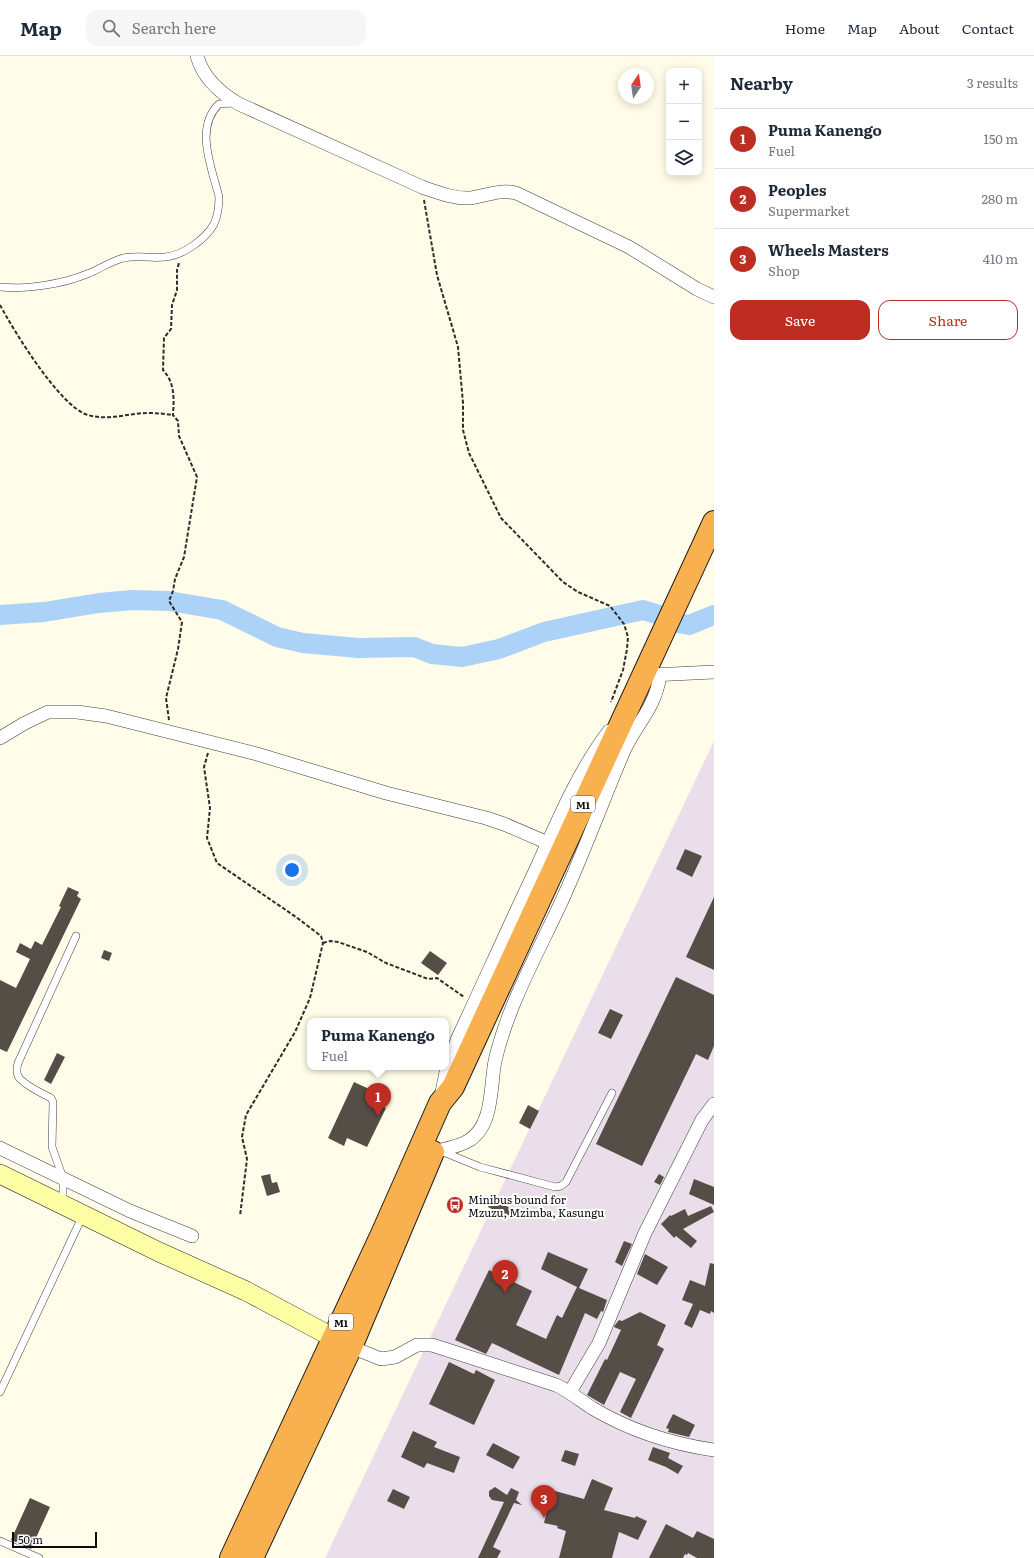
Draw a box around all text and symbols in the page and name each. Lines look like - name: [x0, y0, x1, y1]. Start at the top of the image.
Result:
- search box: [86, 10, 366, 46]
- text: Map: [20, 14, 62, 42]
- text: Search here: [132, 16, 216, 39]
- icon: search: [100, 17, 122, 39]
- text: Home: [785, 18, 825, 38]
- text: Map: [847, 18, 877, 38]
- text: About: [899, 18, 940, 38]
- text: Contact: [962, 18, 1014, 38]
- north arrow: [618, 68, 654, 104]
- map controls: [666, 68, 702, 176]
- button: +: [666, 68, 702, 104]
- text: Nearby: [730, 70, 793, 95]
- text: 3 results: [967, 73, 1018, 92]
- button: −: [666, 104, 702, 140]
- text: Puma Kanengo: [768, 118, 882, 141]
- text: 1: [740, 129, 746, 148]
- text: 150 m: [983, 129, 1018, 148]
- button: layers: [666, 140, 702, 176]
- text: Fuel: [768, 141, 795, 160]
- text: Peoples: [768, 178, 826, 201]
- text: 2: [740, 189, 746, 208]
- text: 280 m: [982, 189, 1018, 208]
- text: Supermarket: [768, 201, 850, 220]
- text: Wheels Masters: [768, 238, 889, 261]
- text: 3: [739, 249, 747, 268]
- text: 410 m: [983, 249, 1018, 268]
- text: Shop: [768, 261, 800, 280]
- button: Save: [730, 300, 870, 340]
- button: Share: [878, 300, 1018, 340]
- road number: M1: [571, 796, 595, 812]
- your location: [282, 860, 302, 880]
- popup: [307, 1018, 449, 1070]
- text: Puma Kanengo: [321, 1023, 435, 1046]
- text: Fuel: [321, 1046, 348, 1065]
- pin: 1: [365, 1083, 391, 1116]
- place label: Minibus bound for Mzuzu, Mzimba, Kasungu: [468, 1191, 604, 1220]
- bus stop icon: Minibus bound for Mzuzu, Mzimba, Kasungu: [445, 1195, 465, 1215]
- pin: 2: [492, 1260, 518, 1293]
- road number: M1: [329, 1314, 353, 1330]
- pin: 3: [531, 1485, 557, 1518]
- scale bar: [12, 1530, 97, 1549]
- text: 50 m: [18, 1531, 43, 1547]

